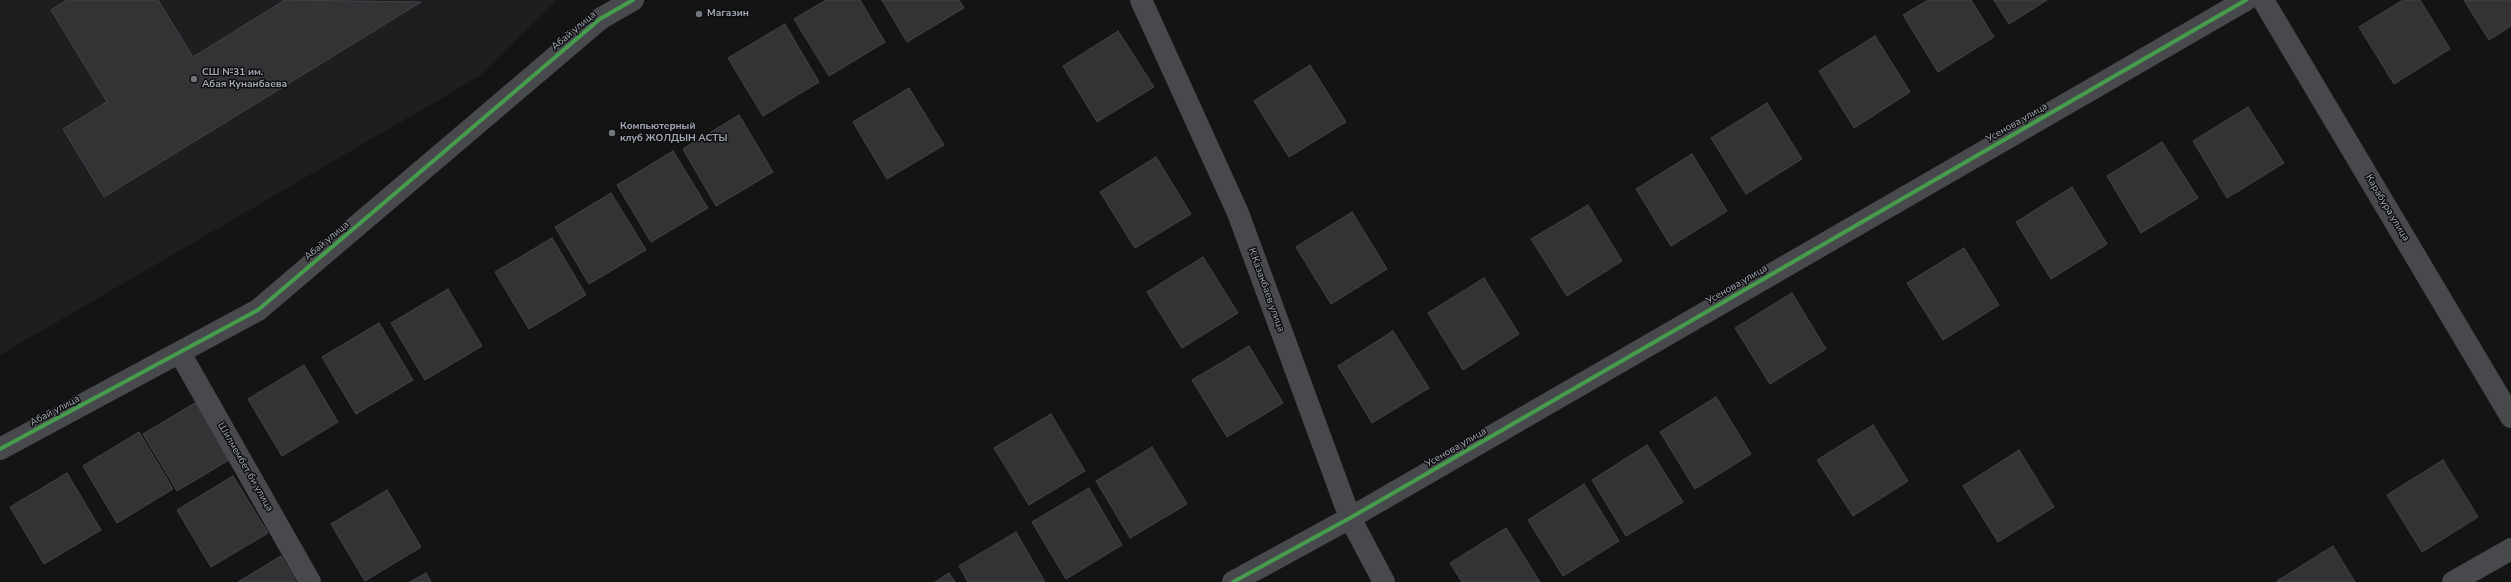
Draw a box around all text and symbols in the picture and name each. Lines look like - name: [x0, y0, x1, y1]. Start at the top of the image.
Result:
- place label: Магазин: [707, 8, 749, 20]
- street label: Абай улица: [549, 9, 599, 53]
- marker: Магазин: [694, 9, 704, 19]
- place label: СШ №31 им. Абая Кунанбаева: [202, 67, 287, 90]
- marker: СШ №31 им. Абая Кунанбаева: [189, 74, 199, 84]
- street label: Усенова улица: [1984, 101, 2050, 145]
- place label: Компьютерный клуб ЖОЛДЫН АСТЫ: [620, 121, 727, 144]
- marker: Компьютерный клуб ЖОЛДЫН АСТЫ: [607, 128, 617, 138]
- street label: Карабура улица: [2362, 172, 2412, 244]
- street label: Абай улица: [302, 219, 352, 263]
- street label: К.Казакбаев улица: [1245, 246, 1287, 334]
- street label: Усенова улица: [1704, 263, 1770, 307]
- street label: Абай улица: [28, 393, 82, 429]
- street label: Шилмембет би улица: [215, 420, 275, 514]
- street label: Усенова улица: [1423, 426, 1489, 470]

